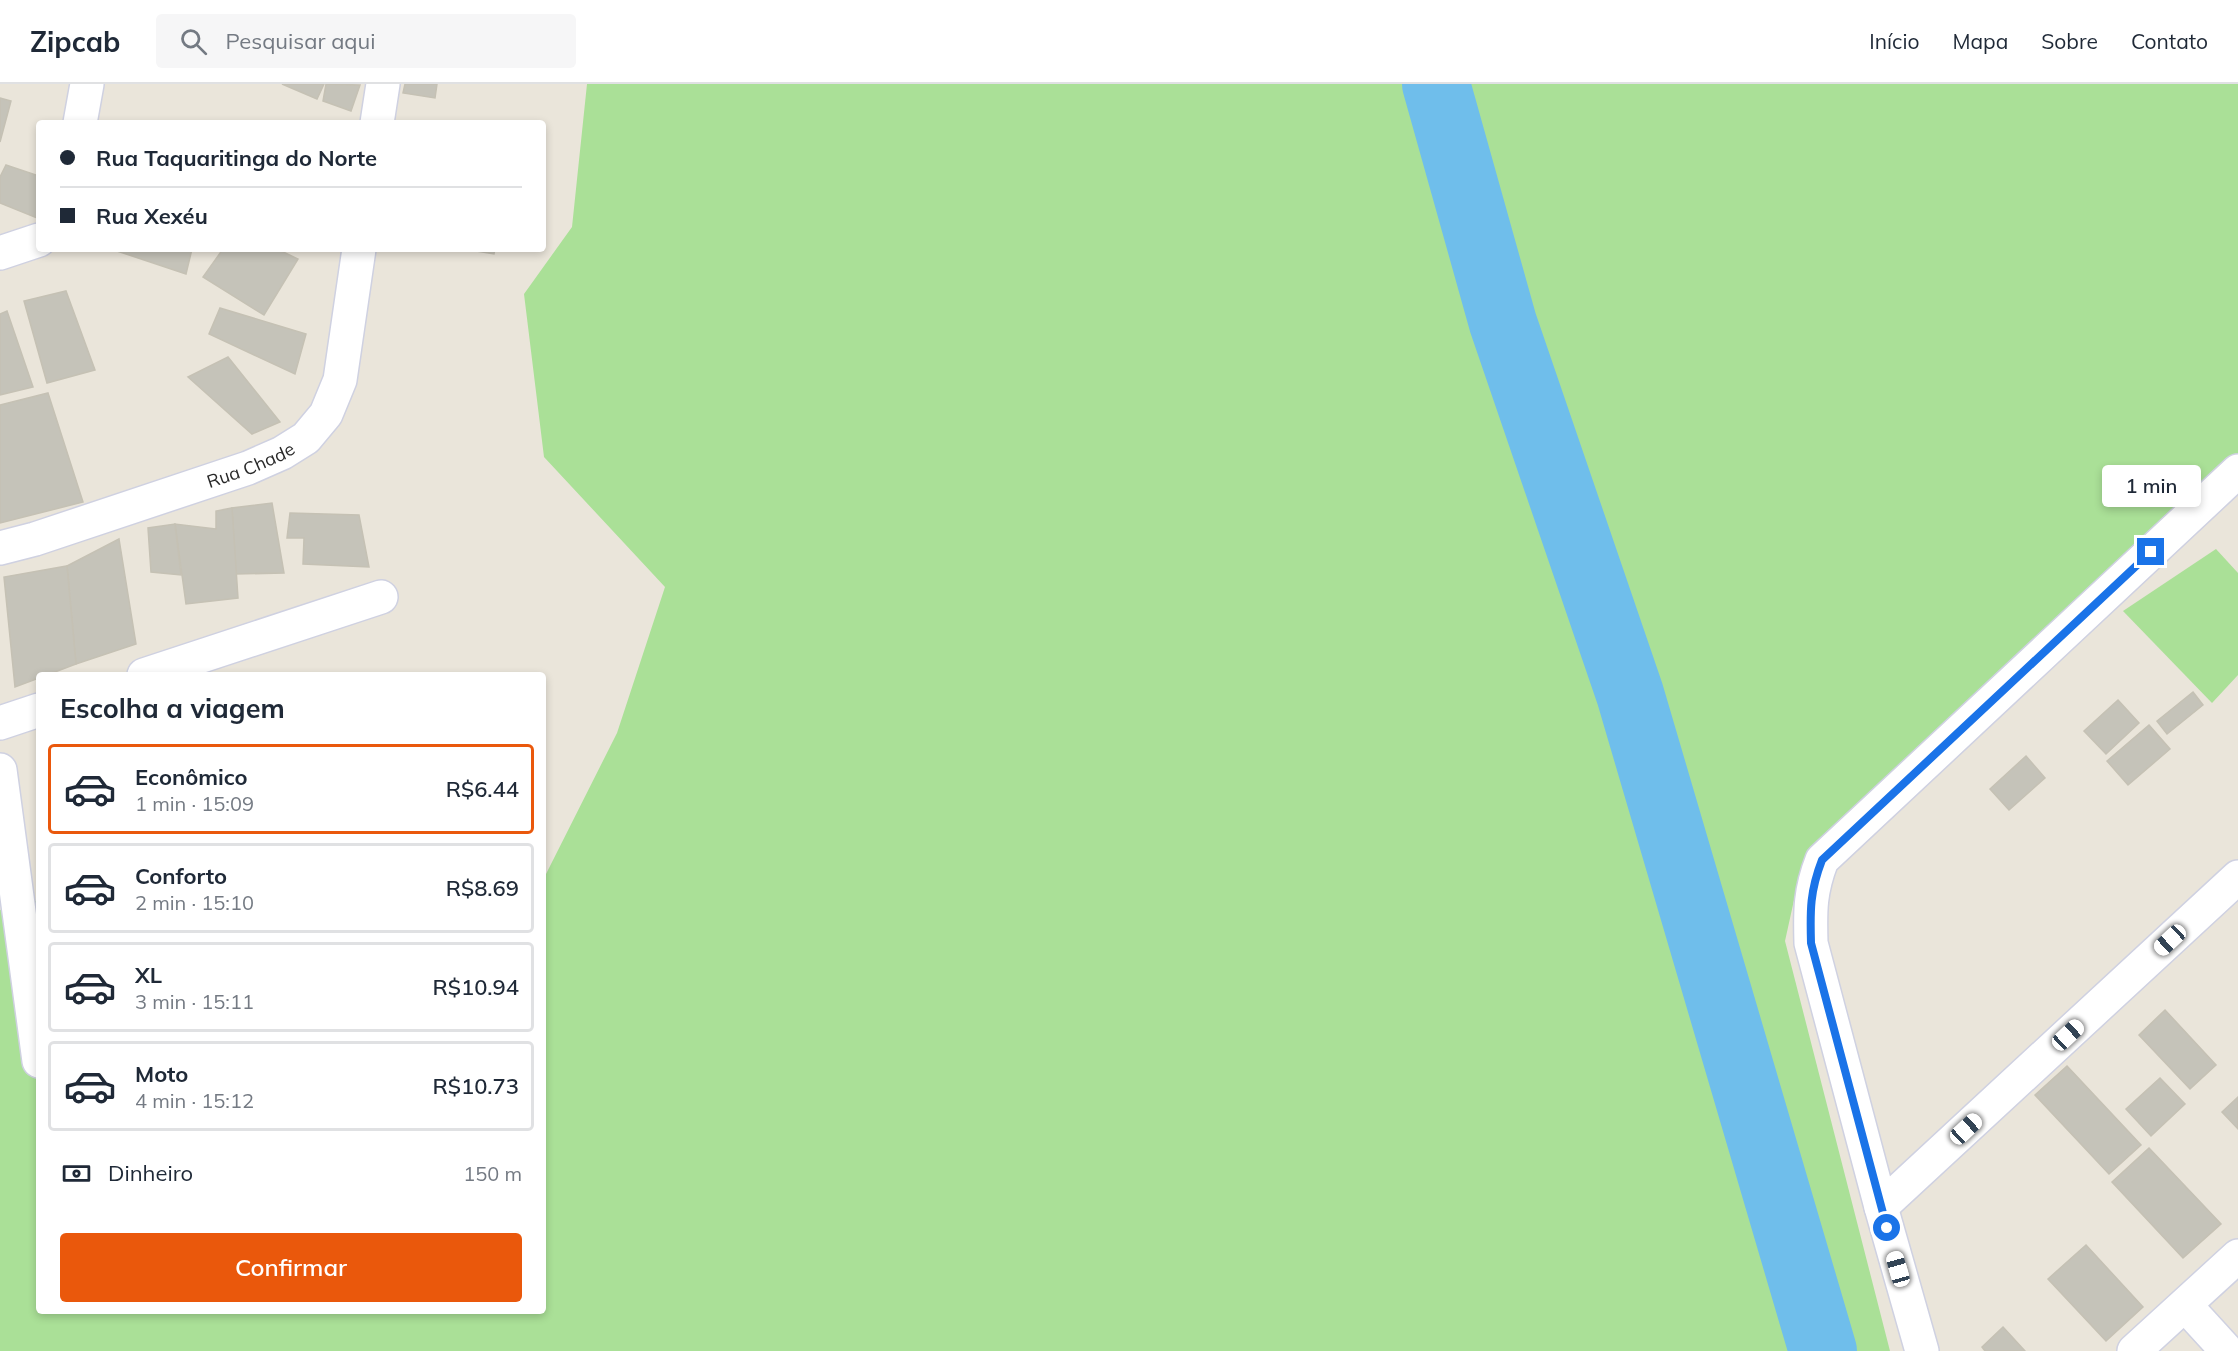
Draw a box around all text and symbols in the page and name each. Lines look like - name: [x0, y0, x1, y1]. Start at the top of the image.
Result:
- search box: [156, 14, 576, 68]
- text: Zipcab: [30, 24, 120, 59]
- icon: search: [177, 25, 210, 58]
- text: Pesquisar aqui: [225, 27, 375, 55]
- text: Início: [1869, 28, 1919, 54]
- text: Mapa: [1952, 28, 2008, 54]
- text: Sobre: [2041, 28, 2098, 54]
- text: Contato: [2131, 28, 2208, 54]
- text: Rua Taquaritinga do Norte: [96, 144, 377, 172]
- text: Rua Xexéu: [96, 202, 208, 230]
- street label: Rua Chade: [204, 437, 299, 493]
- callout: 1 min: [2102, 465, 2200, 507]
- text: 1 min: [2126, 473, 2177, 498]
- route end: [2137, 538, 2164, 565]
- text: Escolha a viagem: [60, 691, 285, 725]
- icon: car: [63, 762, 117, 816]
- text: Econômico: [135, 763, 248, 791]
- text: R$6.44: [446, 775, 519, 803]
- text: 1 min · 15:09: [135, 791, 254, 816]
- icon: car: [63, 861, 117, 915]
- text: Conforto: [135, 862, 227, 890]
- text: R$8.69: [446, 874, 519, 902]
- text: 2 min · 15:10: [135, 890, 254, 915]
- car: [2151, 921, 2189, 959]
- icon: car: [63, 960, 117, 1014]
- text: XL: [135, 961, 162, 989]
- text: R$10.94: [432, 973, 519, 1001]
- text: 3 min · 15:11: [135, 989, 254, 1014]
- car: [2049, 1016, 2087, 1054]
- icon: car: [63, 1059, 117, 1113]
- text: Moto: [135, 1060, 188, 1088]
- text: R$10.73: [432, 1072, 519, 1100]
- text: 4 min · 15:12: [135, 1088, 254, 1113]
- car: [1947, 1110, 1985, 1148]
- icon: cash: [60, 1157, 93, 1190]
- text: Dinheiro: [108, 1159, 193, 1187]
- text: 150 m: [463, 1161, 522, 1186]
- route start: [1873, 1214, 1900, 1241]
- button: Confirmar: [60, 1233, 522, 1302]
- car: [1884, 1249, 1912, 1289]

